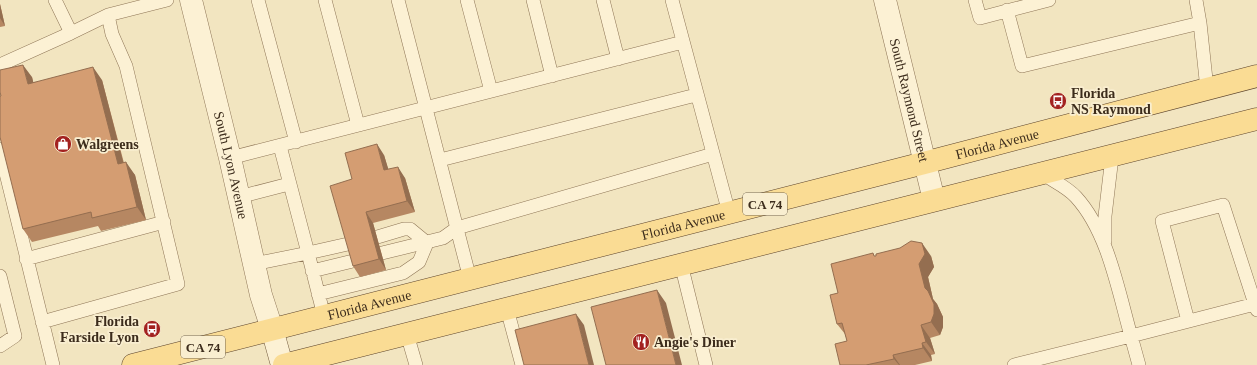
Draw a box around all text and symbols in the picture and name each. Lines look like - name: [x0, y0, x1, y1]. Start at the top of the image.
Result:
- street label: South Raymond Street: [887, 37, 931, 164]
- place label: Florida NS Raymond: [1071, 86, 1151, 117]
- bus stop icon: Florida NS Raymond: [1048, 91, 1068, 111]
- street label: South Lyon Avenue: [211, 110, 251, 221]
- street label: Florida Avenue: [954, 126, 1041, 162]
- shop icon: Walgreens: [53, 134, 73, 154]
- place label: Walgreens: [76, 137, 139, 152]
- road number: CA 74: [743, 193, 787, 215]
- street label: Florida Avenue: [640, 207, 727, 243]
- street label: Florida Avenue: [326, 287, 413, 323]
- place label: Florida Farside Lyon: [60, 314, 139, 345]
- bus stop icon: Florida Farside Lyon: [142, 319, 162, 339]
- restaurant icon: Angie's Diner: [631, 332, 651, 352]
- place label: Angie's Diner: [654, 335, 736, 350]
- road number: CA 74: [181, 336, 225, 358]

